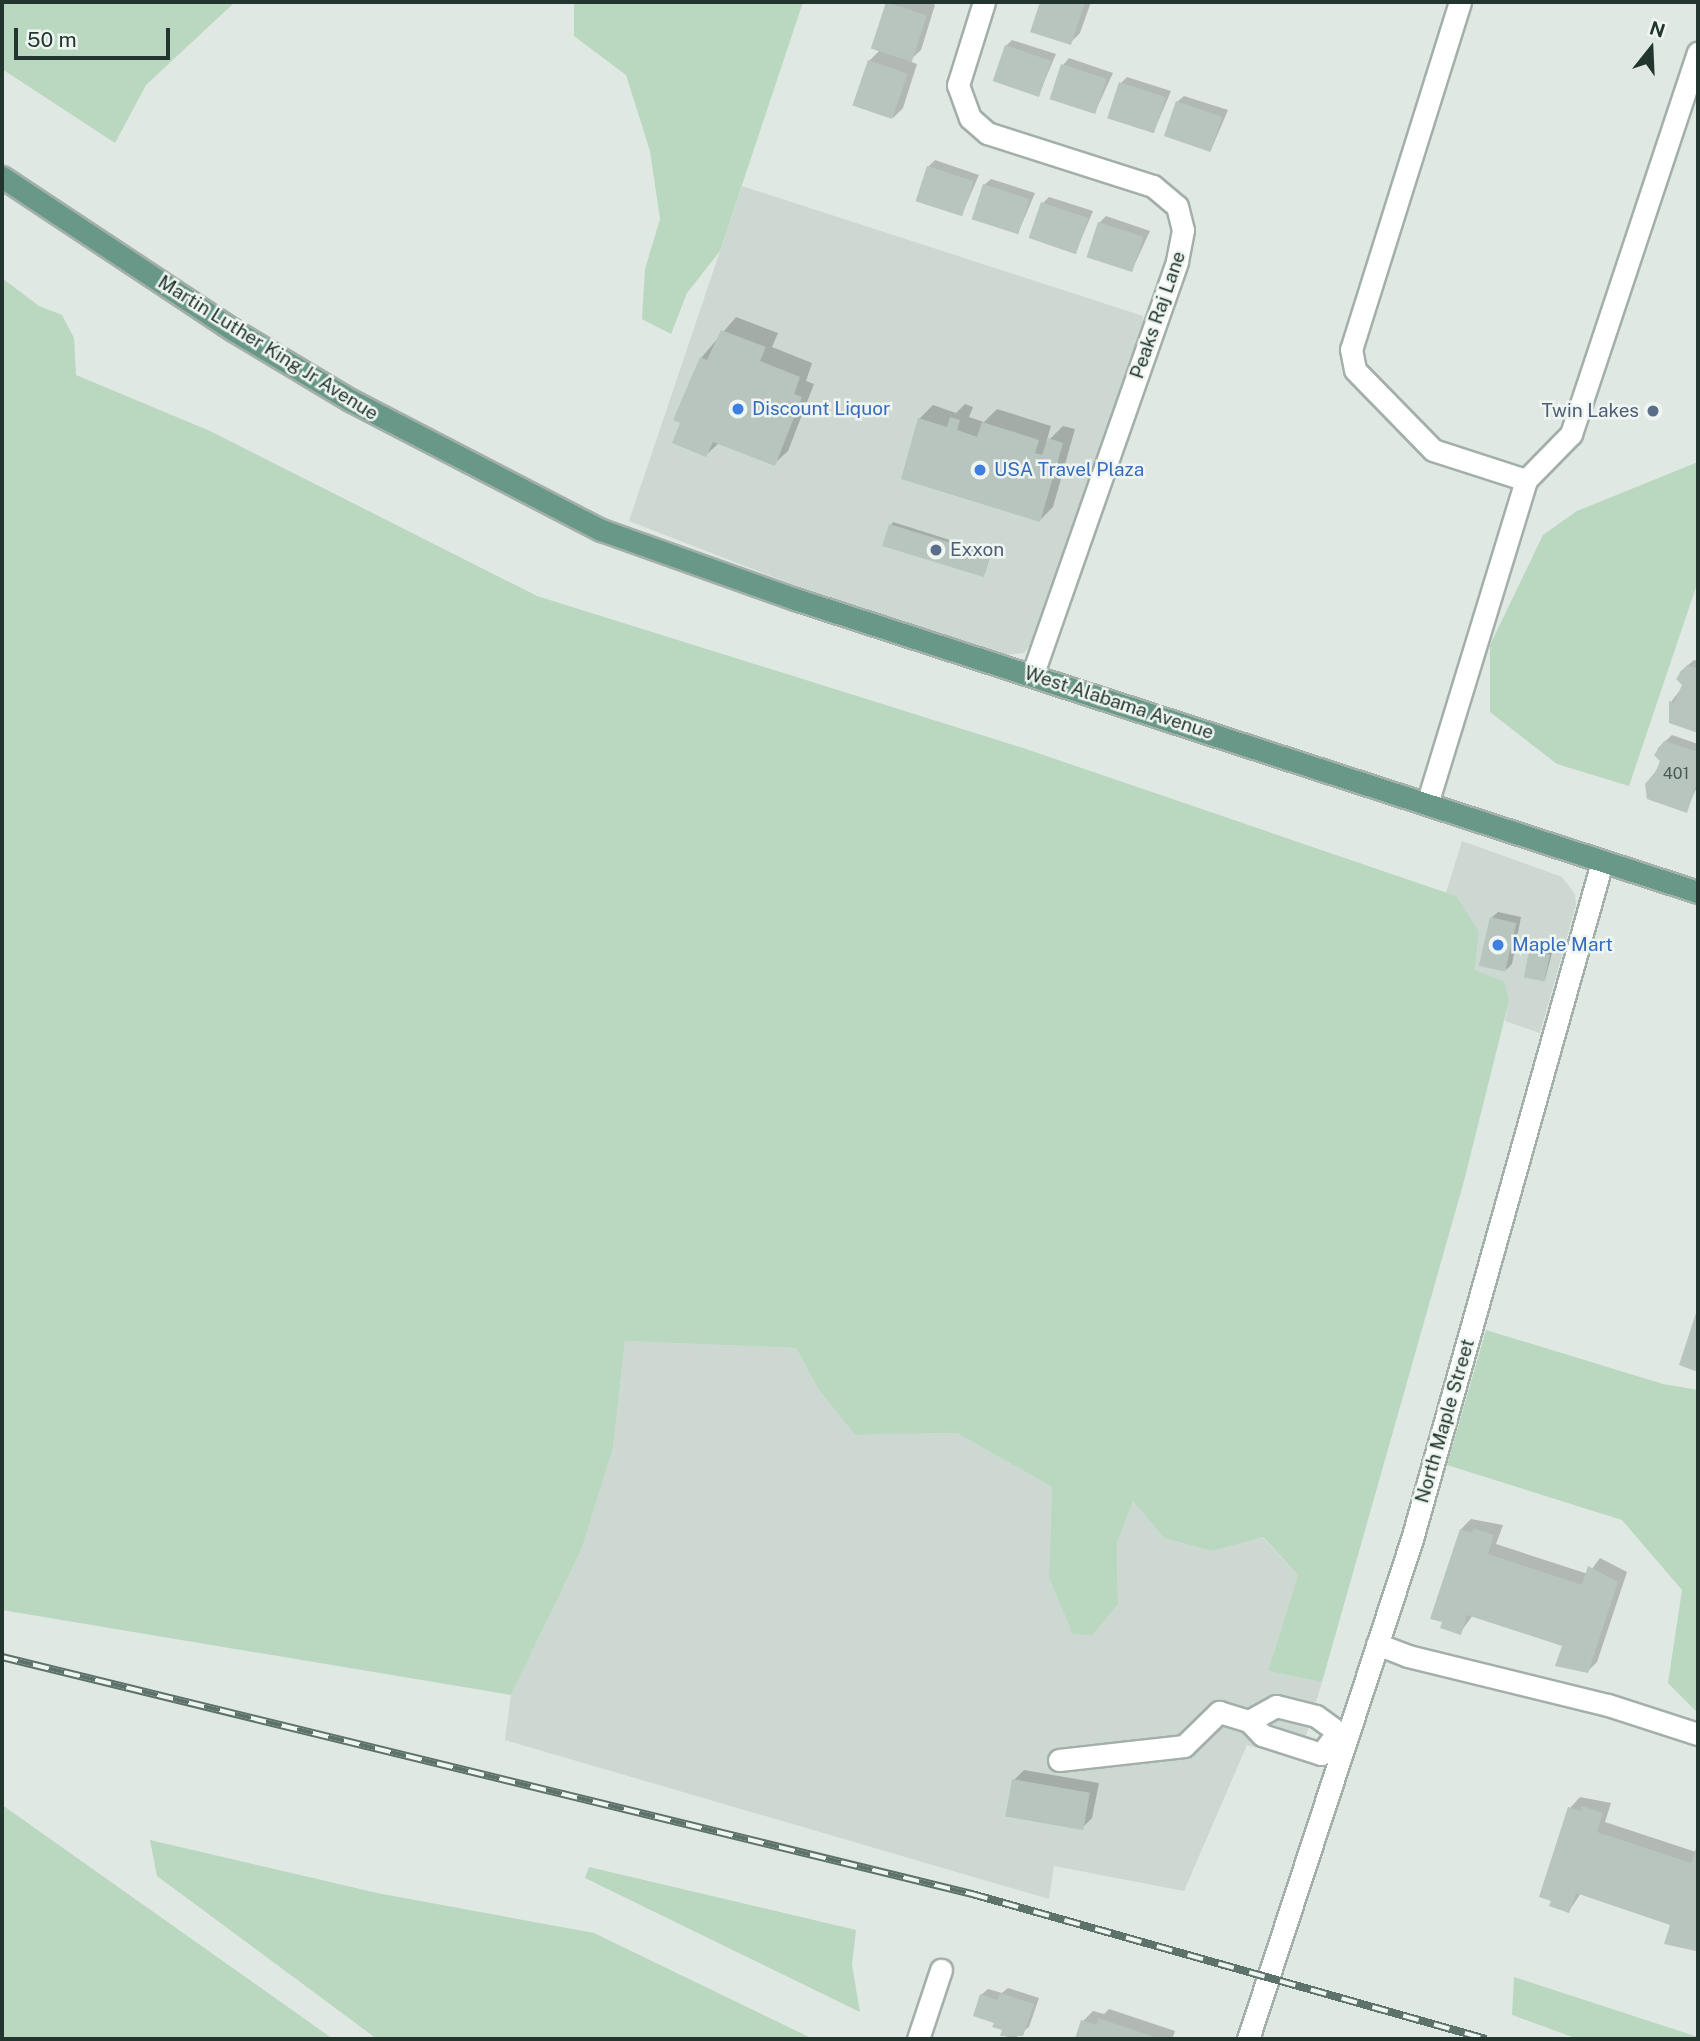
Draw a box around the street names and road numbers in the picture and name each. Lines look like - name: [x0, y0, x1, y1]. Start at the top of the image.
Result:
- street label: Peaks Raj Lane: [1126, 248, 1190, 382]
- street label: Martin Luther King Jr Avenue: [154, 271, 382, 425]
- street label: West Alabama Avenue: [1022, 662, 1216, 744]
- street label: North Maple Street: [1411, 1336, 1479, 1506]

